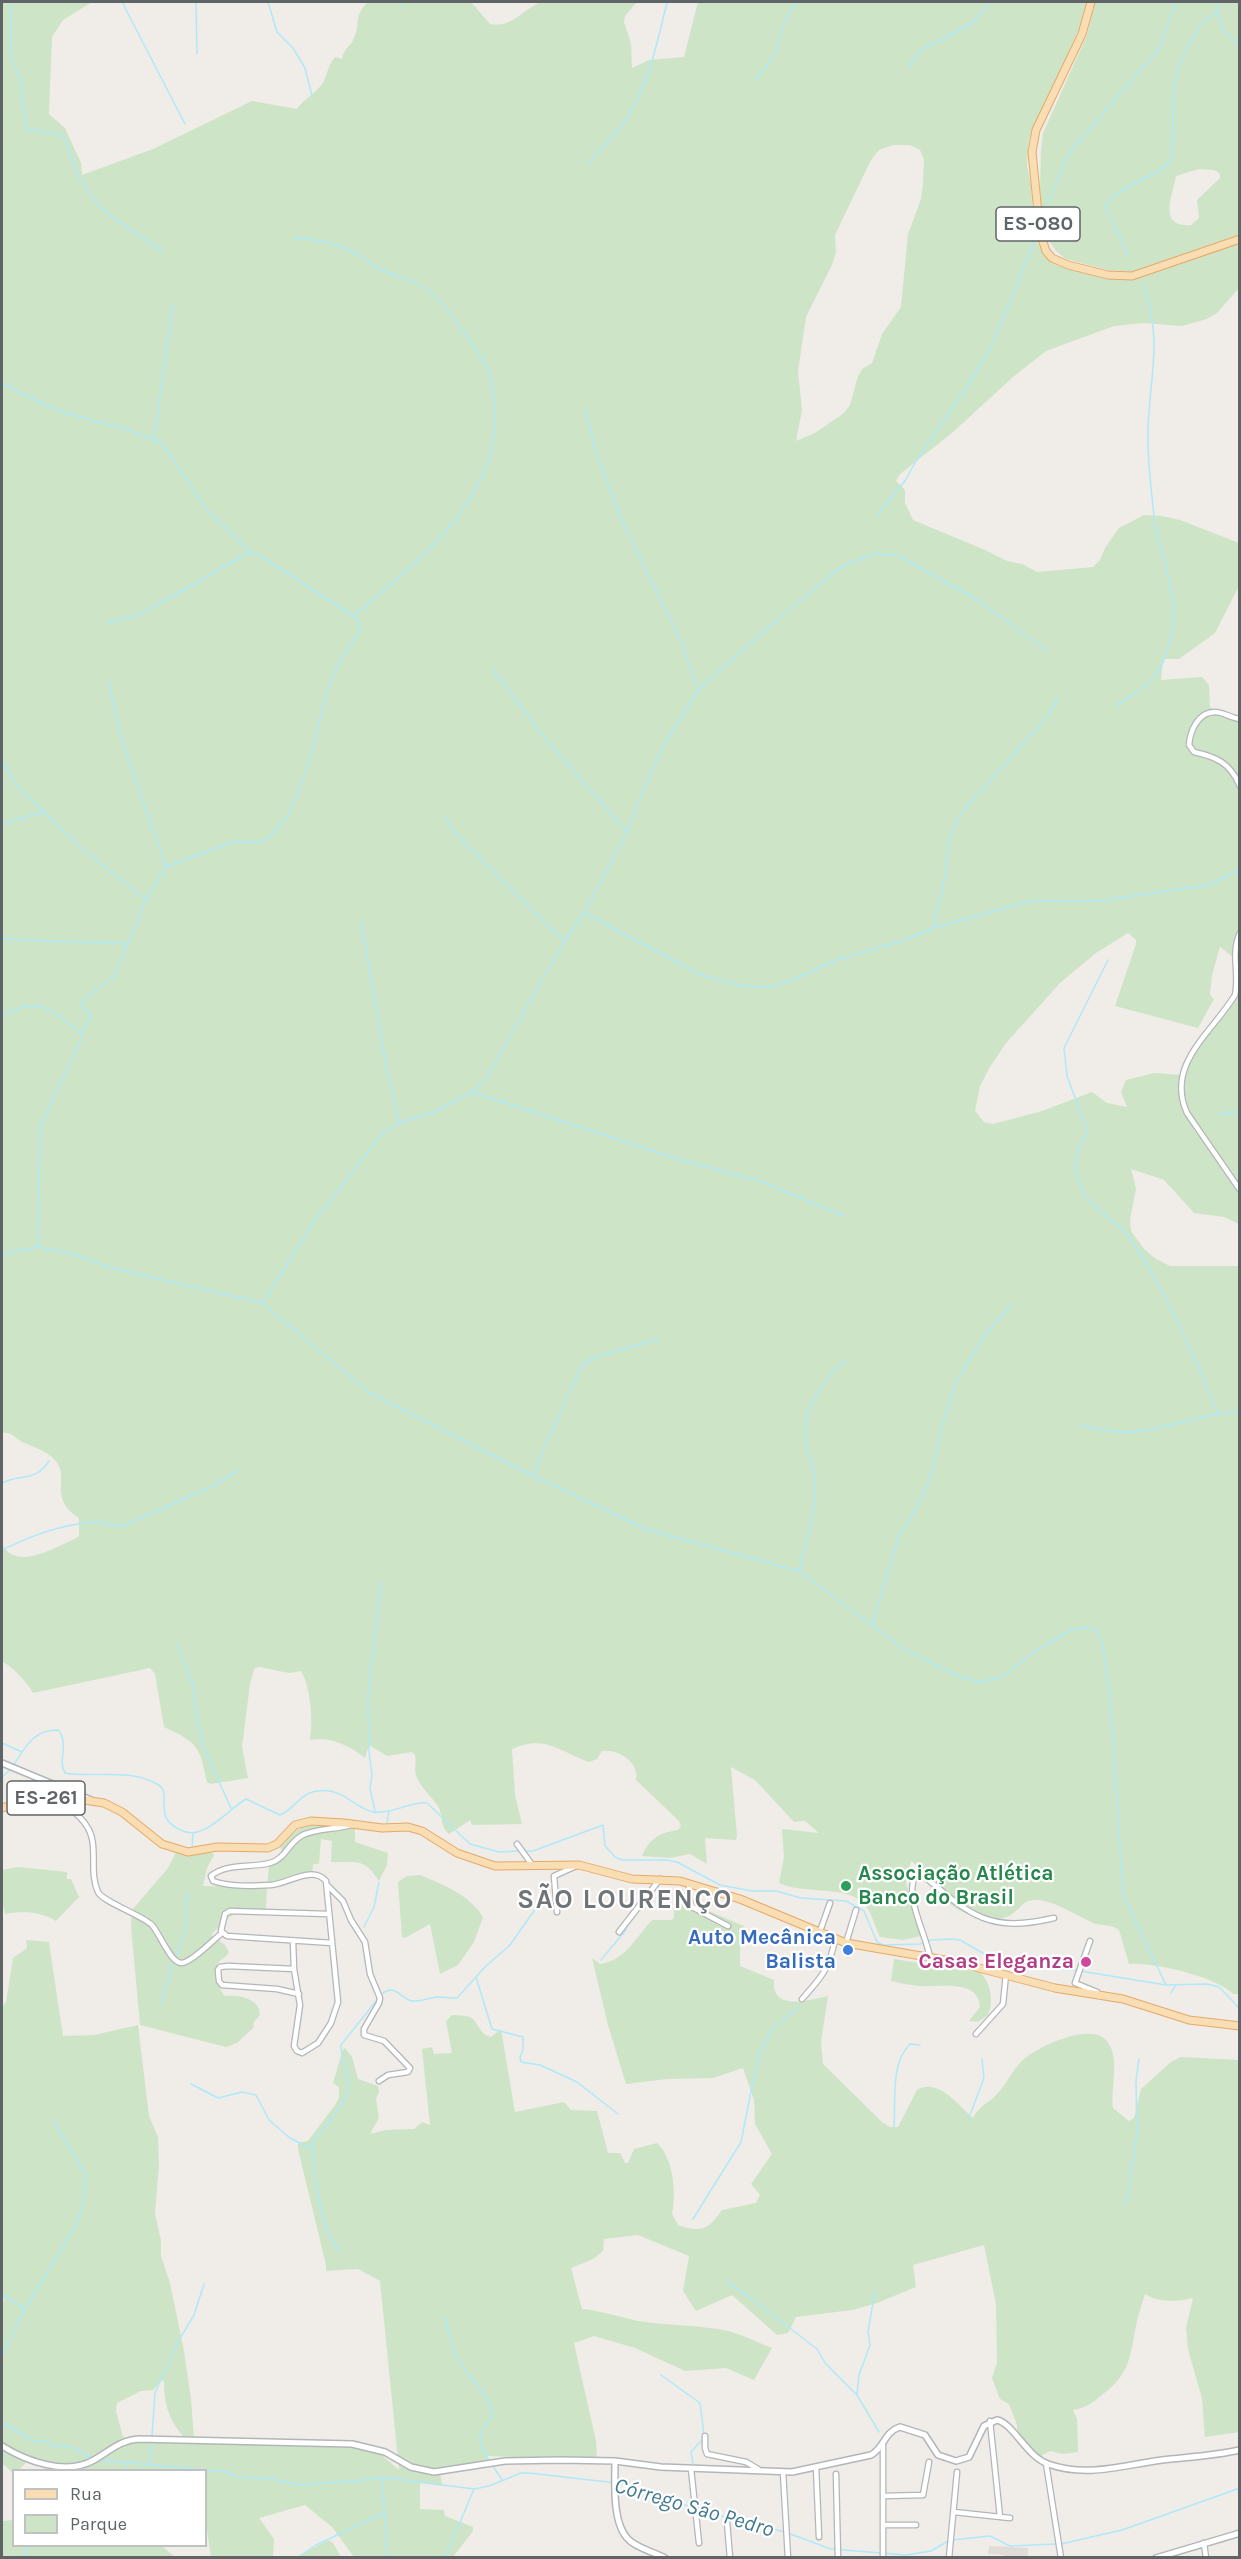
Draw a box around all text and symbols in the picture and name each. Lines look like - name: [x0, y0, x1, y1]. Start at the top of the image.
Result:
- road number: ES-080: [996, 207, 1080, 241]
- road number: ES-261: [7, 1781, 85, 1815]
- place label: Associação Atlética Banco do Brasil: [858, 1861, 1054, 1911]
- marker: Associação Atlética Banco do Brasil: [839, 1879, 853, 1893]
- district label: SÃO LOURENÇO: [517, 1884, 733, 1916]
- place label: Auto Mecânica Balista: [688, 1925, 836, 1975]
- marker: Auto Mecânica Balista: [841, 1943, 855, 1957]
- place label: Casas Eleganza: [919, 1949, 1074, 1975]
- marker: Casas Eleganza: [1079, 1955, 1093, 1969]
- legend: [12, 2469, 207, 2547]
- water label: Córrego São Pedro: [611, 2473, 777, 2543]
- text: Rua: [70, 2483, 102, 2505]
- text: Parque: [70, 2513, 127, 2535]

